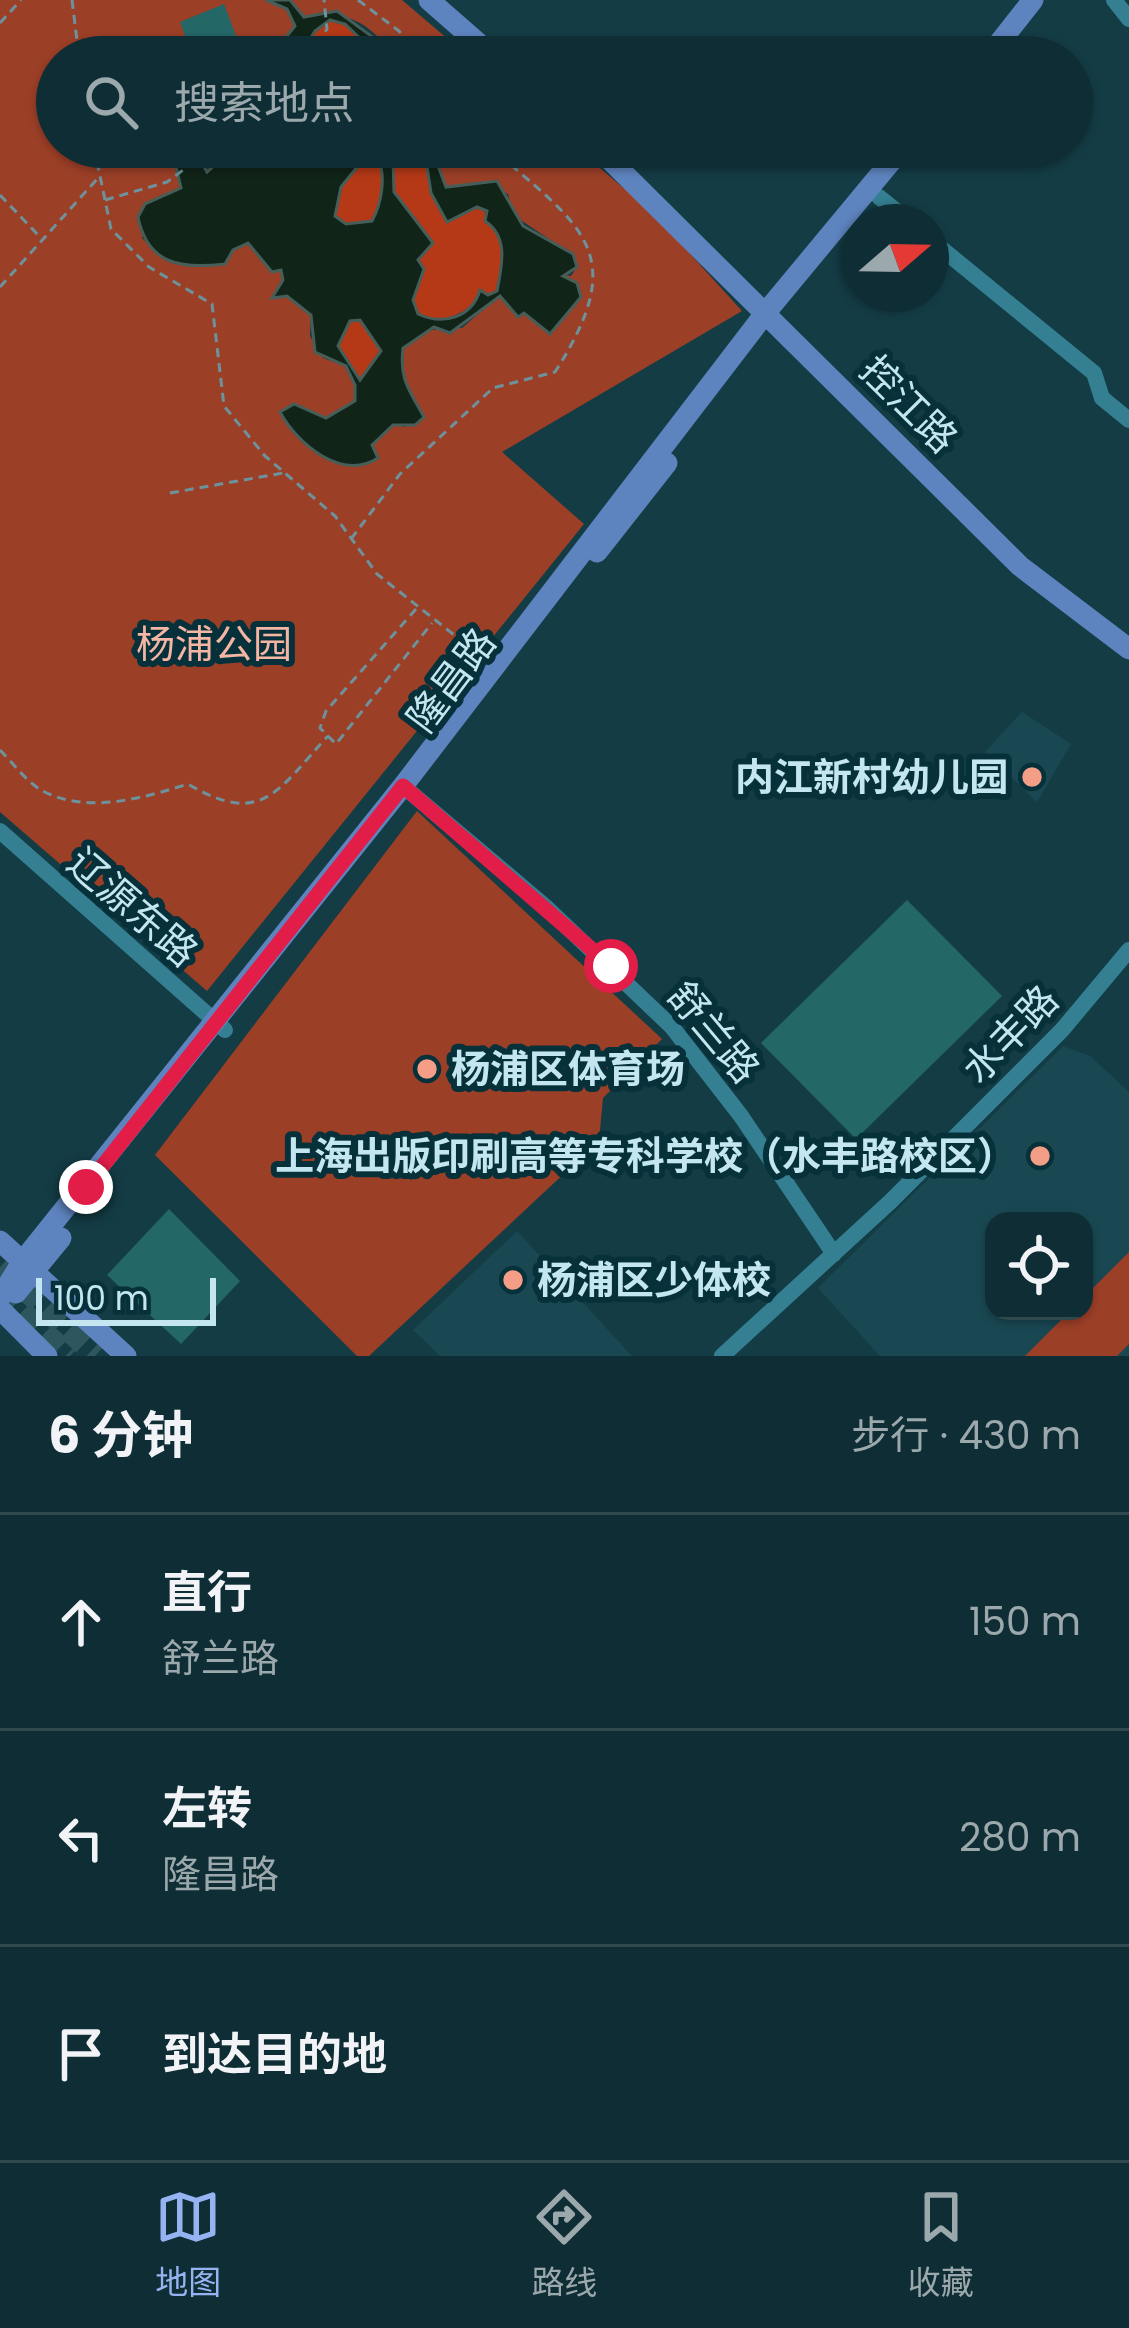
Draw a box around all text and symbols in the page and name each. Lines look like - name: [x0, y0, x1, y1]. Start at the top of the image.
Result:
- search box: [36, 36, 1093, 168]
- icon: search: [78, 69, 144, 135]
- text: 搜索地点: [174, 72, 354, 135]
- north arrow: [841, 204, 949, 312]
- street label: 控江路: [848, 344, 969, 465]
- park label: 杨浦公园: [136, 617, 292, 672]
- street label: 隆昌路: [394, 617, 509, 744]
- place label: 内江新村幼儿园: [735, 750, 1008, 805]
- marker: 内江新村幼儿园: [1019, 764, 1045, 790]
- street label: 辽源东路: [56, 835, 210, 979]
- route start: [584, 939, 638, 993]
- street label: 舒兰路: [655, 970, 772, 1095]
- street label: 水丰路: [950, 973, 1071, 1096]
- place label: 杨浦区体育场: [451, 1042, 685, 1097]
- marker: 杨浦区体育场: [414, 1056, 440, 1082]
- place label: 上海出版印刷高等专科学校（水丰路校区）: [275, 1129, 1016, 1184]
- marker: 上海出版印刷高等专科学校（水丰路校区）: [1027, 1143, 1053, 1169]
- route end: [59, 1160, 113, 1214]
- map controls: [985, 1212, 1093, 1320]
- button: locate: [985, 1212, 1093, 1320]
- place label: 杨浦区少体校: [537, 1253, 771, 1308]
- marker: 杨浦区少体校: [500, 1267, 526, 1293]
- scale bar: [36, 1272, 216, 1325]
- text: 100 m: [54, 1275, 149, 1322]
- text: 6 分钟: [48, 1399, 193, 1471]
- text: 步行 · 430 m: [851, 1408, 1081, 1463]
- text: 直行: [162, 1561, 252, 1624]
- icon: ahead: [48, 1589, 114, 1655]
- text: 150 m: [969, 1594, 1081, 1649]
- text: 舒兰路: [162, 1631, 279, 1686]
- text: 左转: [162, 1777, 252, 1840]
- icon: left: [48, 1805, 114, 1871]
- text: 280 m: [959, 1810, 1081, 1865]
- text: 隆昌路: [162, 1847, 279, 1902]
- icon: arrive: [48, 2021, 114, 2087]
- text: 到达目的地: [162, 2023, 387, 2086]
- tab: 地图: [155, 2184, 221, 2308]
- tab: 路线: [531, 2184, 597, 2308]
- tab: 收藏: [908, 2184, 974, 2308]

